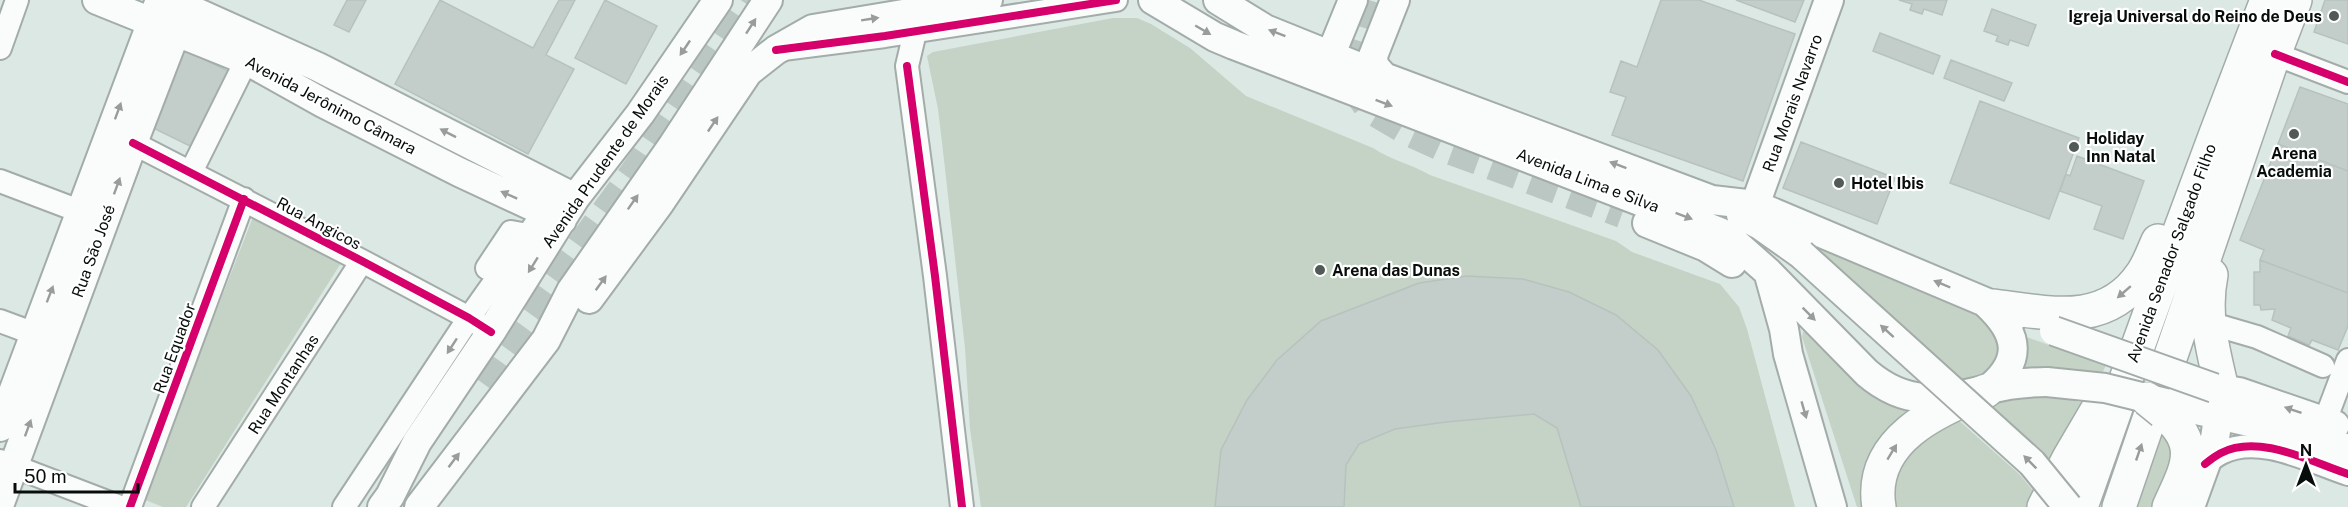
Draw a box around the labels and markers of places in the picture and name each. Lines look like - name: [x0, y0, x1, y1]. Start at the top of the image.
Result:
- place label: Igreja Universal do Reino de Deus: [2068, 7, 2322, 26]
- marker: Igreja Universal do Reino de Deus: [2327, 9, 2341, 23]
- marker: Arena Academia: [2287, 127, 2301, 141]
- place label: Holiday Inn Natal: [2086, 129, 2156, 166]
- marker: Holiday Inn Natal: [2067, 140, 2081, 154]
- place label: Arena Academia: [2256, 144, 2332, 181]
- place label: Hotel Ibis: [1851, 174, 1924, 193]
- marker: Hotel Ibis: [1832, 176, 1846, 190]
- place label: Arena das Dunas: [1332, 261, 1460, 280]
- marker: Arena das Dunas: [1313, 263, 1327, 277]

